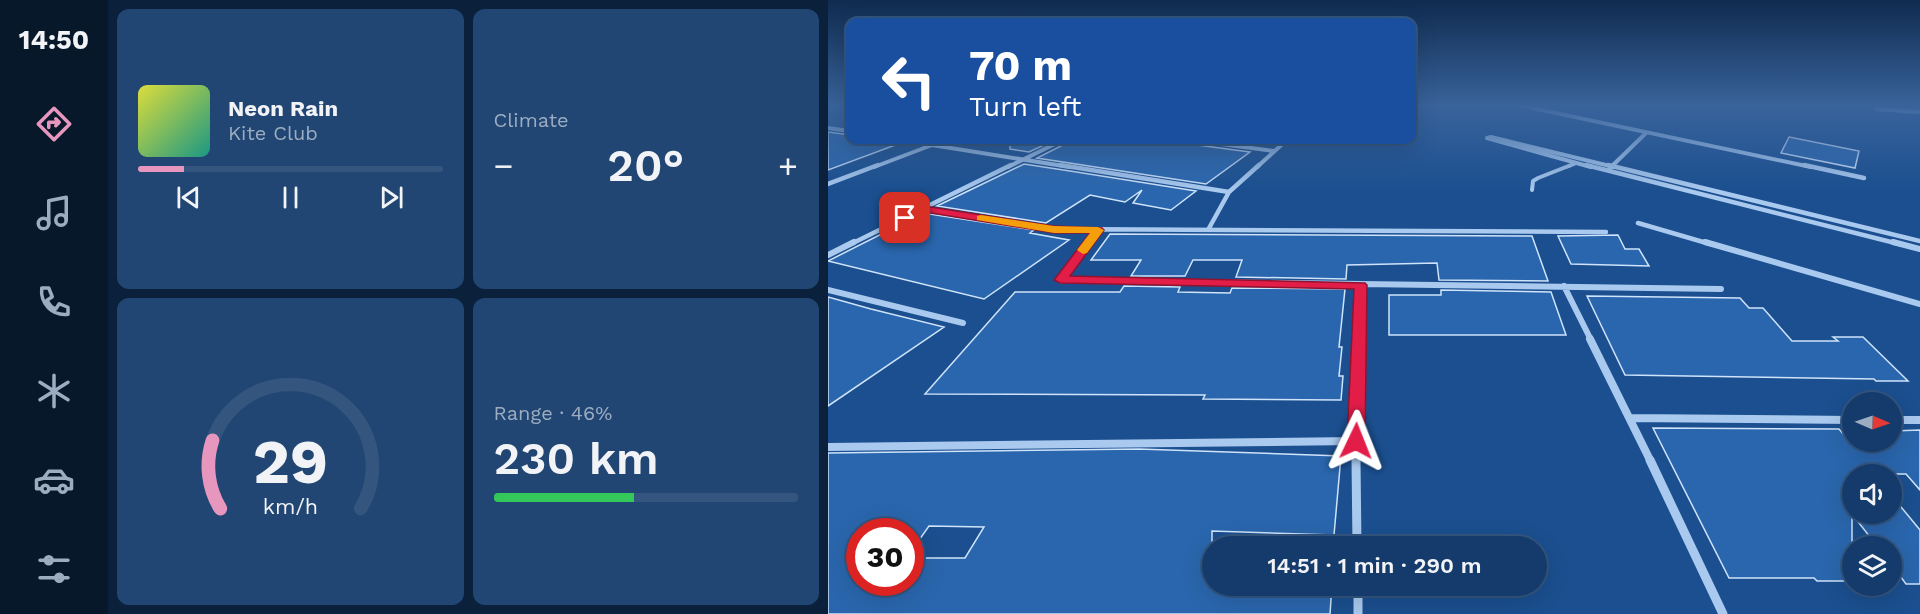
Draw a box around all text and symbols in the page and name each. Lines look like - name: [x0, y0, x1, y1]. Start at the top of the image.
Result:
- text: 14:50: [19, 24, 89, 56]
- text: 70 m: [969, 41, 1072, 90]
- icon: left: [870, 42, 948, 120]
- text: Turn left: [969, 91, 1081, 123]
- text: Neon Rain: [228, 96, 338, 121]
- icon: directions: [33, 103, 75, 145]
- text: Climate: [494, 108, 569, 132]
- text: Kite Club: [228, 121, 318, 145]
- text: 20°: [607, 139, 684, 192]
- text: −: [494, 146, 513, 185]
- text: +: [778, 146, 798, 185]
- icon: previous: [172, 181, 205, 214]
- icon: pause: [274, 181, 307, 214]
- icon: next: [375, 181, 408, 214]
- icon: music: [33, 192, 75, 234]
- pin: [879, 192, 930, 243]
- icon: arrive: [888, 201, 921, 234]
- icon: phone: [33, 281, 75, 323]
- icon: climate: [33, 370, 75, 412]
- north arrow: [1842, 392, 1902, 452]
- map controls: [1842, 392, 1902, 596]
- text: Range · 46%: [494, 401, 612, 425]
- position arrow: [1324, 409, 1388, 473]
- text: 29: [252, 425, 328, 498]
- text: 230 km: [494, 432, 659, 485]
- icon: car: [33, 459, 75, 501]
- button: sound: [1842, 464, 1902, 524]
- text: km/h: [263, 494, 318, 519]
- speed limit sign: 30: [846, 518, 924, 596]
- button: layers: [1842, 536, 1902, 596]
- icon: filters: [33, 548, 75, 590]
- text: 14:51 · 1 min · 290 m: [1267, 553, 1482, 578]

